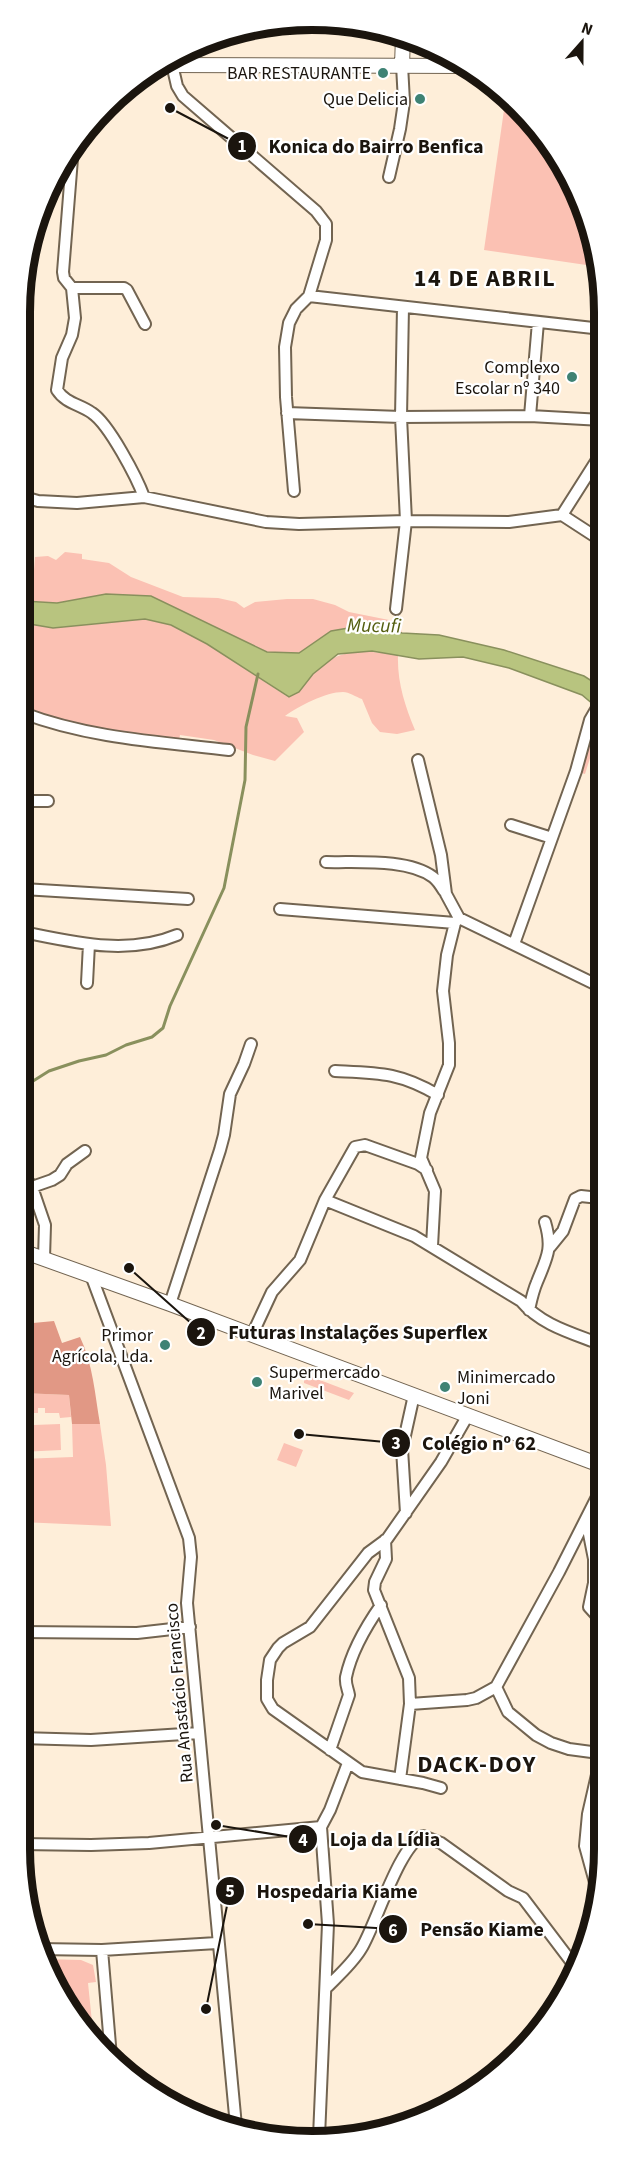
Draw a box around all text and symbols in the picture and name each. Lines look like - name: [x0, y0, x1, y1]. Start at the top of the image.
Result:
- north arrow: [552, 12, 612, 72]
- text: N: [578, 17, 596, 41]
- place label: BAR RESTAURANTE: [227, 61, 371, 86]
- marker: BAR RESTAURANTE: [376, 66, 390, 80]
- place label: Que Delicia: [323, 87, 408, 112]
- marker: Que Delicia: [413, 92, 427, 106]
- callout: Konica do Bairro Benfica: [227, 127, 496, 165]
- text: Konica do Bairro Benfica: [268, 133, 484, 161]
- text: 1: [237, 134, 247, 159]
- district label: 14 DE ABRIL: [414, 261, 556, 296]
- place label: Complexo Escolar nº 340: [455, 355, 560, 401]
- marker: Complexo Escolar nº 340: [565, 370, 579, 384]
- water label: Mucufi: [347, 612, 402, 640]
- callout: Futuras Instalações Superflex: [186, 1313, 500, 1351]
- text: Futuras Instalações Superflex: [228, 1319, 488, 1347]
- text: 2: [196, 1321, 206, 1346]
- place label: Primor Agrícola, Lda.: [52, 1323, 154, 1369]
- marker: Primor Agrícola, Lda.: [158, 1338, 172, 1352]
- place label: Supermercado Marivel: [269, 1360, 380, 1406]
- place label: Minimercado Joni: [457, 1365, 556, 1411]
- marker: Supermercado Marivel: [250, 1375, 264, 1389]
- marker: Minimercado Joni: [438, 1380, 452, 1394]
- callout: Colégio nº 62: [381, 1424, 548, 1462]
- text: Colégio nº 62: [422, 1430, 536, 1458]
- text: 3: [391, 1431, 401, 1456]
- street label: Rua Anastácio Francisco: [159, 1602, 200, 1784]
- district label: DACK-DOY: [417, 1747, 537, 1782]
- callout: Loja da Lídia: [288, 1820, 452, 1858]
- text: Loja da Lídia: [330, 1826, 440, 1854]
- text: 4: [298, 1828, 308, 1853]
- callout: Hospedaria Kiame: [215, 1872, 430, 1910]
- text: Hospedaria Kiame: [256, 1878, 418, 1906]
- text: 5: [225, 1879, 235, 1904]
- callout: Pensão Kiame: [378, 1910, 556, 1948]
- text: Pensão Kiame: [420, 1916, 544, 1944]
- text: 6: [388, 1918, 398, 1943]

